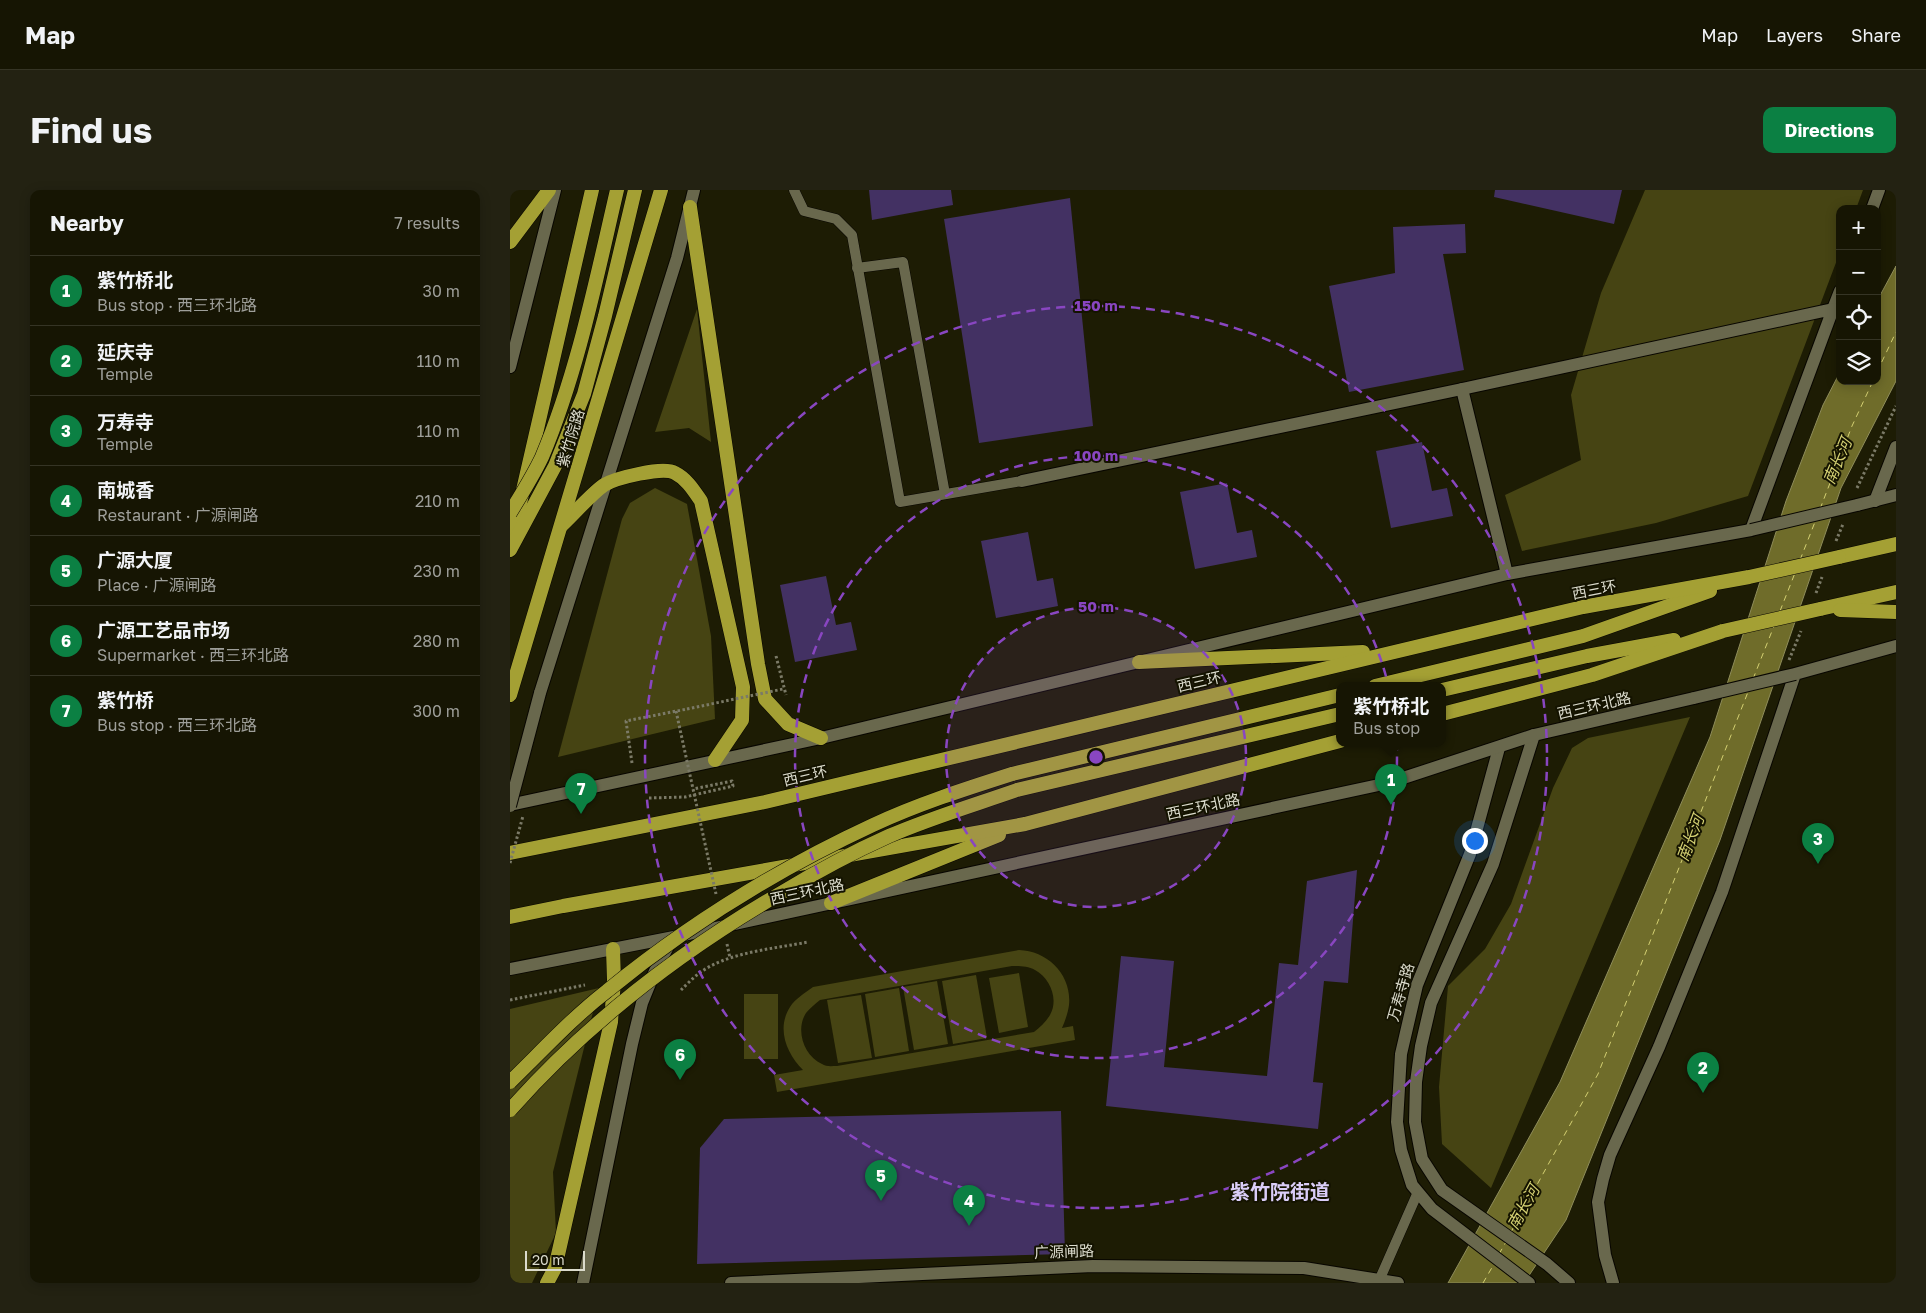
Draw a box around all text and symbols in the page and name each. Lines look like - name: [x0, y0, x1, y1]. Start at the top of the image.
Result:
- text: Map: [25, 20, 75, 49]
- text: Map: [1701, 24, 1738, 46]
- text: Layers: [1766, 24, 1823, 46]
- text: Share: [1851, 24, 1901, 46]
- button: Directions: [1763, 107, 1896, 153]
- text: Find us: [30, 109, 152, 151]
- map controls: [1836, 205, 1881, 385]
- button: +: [1836, 205, 1881, 250]
- text: Nearby: [50, 210, 124, 236]
- text: 7 results: [394, 213, 460, 233]
- button: −: [1836, 250, 1881, 295]
- text: 紫竹桥北: [97, 268, 173, 291]
- text: 1: [62, 281, 70, 301]
- text: 30 m: [423, 281, 460, 301]
- text: Bus stop · 西三环北路: [97, 295, 257, 315]
- button: locate: [1836, 295, 1881, 340]
- text: 150 m: [1074, 296, 1118, 314]
- text: 延庆寺: [97, 340, 154, 363]
- button: layers: [1836, 340, 1881, 385]
- text: 2: [61, 351, 71, 371]
- text: 110 m: [416, 351, 460, 371]
- text: Temple: [97, 364, 153, 384]
- street label: 紫竹院路: [553, 407, 587, 469]
- text: 万寿寺: [97, 410, 154, 433]
- text: 3: [61, 421, 71, 441]
- text: 110 m: [416, 421, 460, 441]
- water label: 南长河: [1818, 432, 1857, 487]
- text: Temple: [97, 434, 153, 454]
- text: 100 m: [1074, 446, 1118, 464]
- text: 南城香: [97, 478, 154, 501]
- text: 4: [61, 491, 71, 511]
- text: 210 m: [415, 491, 460, 511]
- text: Restaurant · 广源闸路: [97, 505, 259, 525]
- text: 广源大厦: [97, 548, 173, 571]
- text: 5: [61, 561, 71, 581]
- text: 230 m: [413, 561, 460, 581]
- text: Place · 广源闸路: [97, 575, 216, 595]
- street label: 西三环: [1570, 576, 1618, 602]
- text: 50 m: [1078, 597, 1114, 615]
- text: 广源工艺品市场: [97, 618, 230, 641]
- text: 6: [61, 631, 71, 651]
- text: 280 m: [413, 631, 460, 651]
- text: Supermarket · 西三环北路: [97, 645, 289, 665]
- street label: 西三环: [1175, 667, 1223, 695]
- popup: [1336, 682, 1446, 747]
- text: 紫竹桥: [97, 688, 154, 711]
- street label: 西三环北路: [1555, 688, 1633, 722]
- text: 紫竹桥北: [1353, 694, 1429, 717]
- text: 7: [62, 701, 70, 721]
- text: 300 m: [413, 701, 460, 721]
- text: Bus stop · 西三环北路: [97, 715, 257, 735]
- text: Bus stop: [1353, 718, 1420, 738]
- centre of rings: [1087, 748, 1105, 766]
- street label: 西三环: [781, 761, 829, 789]
- pin: 1: [1375, 764, 1407, 805]
- pin: 7: [565, 773, 597, 814]
- street label: 西三环北路: [1164, 789, 1242, 823]
- water label: 南长河: [1672, 809, 1709, 864]
- pin: 3: [1802, 823, 1834, 864]
- your location: [1462, 828, 1488, 854]
- street label: 西三环北路: [768, 874, 846, 908]
- street label: 万寿寺路: [1383, 961, 1417, 1023]
- pin: 6: [664, 1039, 696, 1080]
- pin: 2: [1687, 1052, 1719, 1093]
- pin: 5: [865, 1160, 897, 1201]
- district label: 紫竹院街道: [1230, 1179, 1330, 1203]
- water label: 南长河: [1503, 1179, 1545, 1233]
- pin: 4: [953, 1185, 985, 1226]
- street label: 广源闸路: [1034, 1241, 1094, 1261]
- scale bar: [525, 1248, 585, 1271]
- text: 20 m: [532, 1251, 565, 1268]

